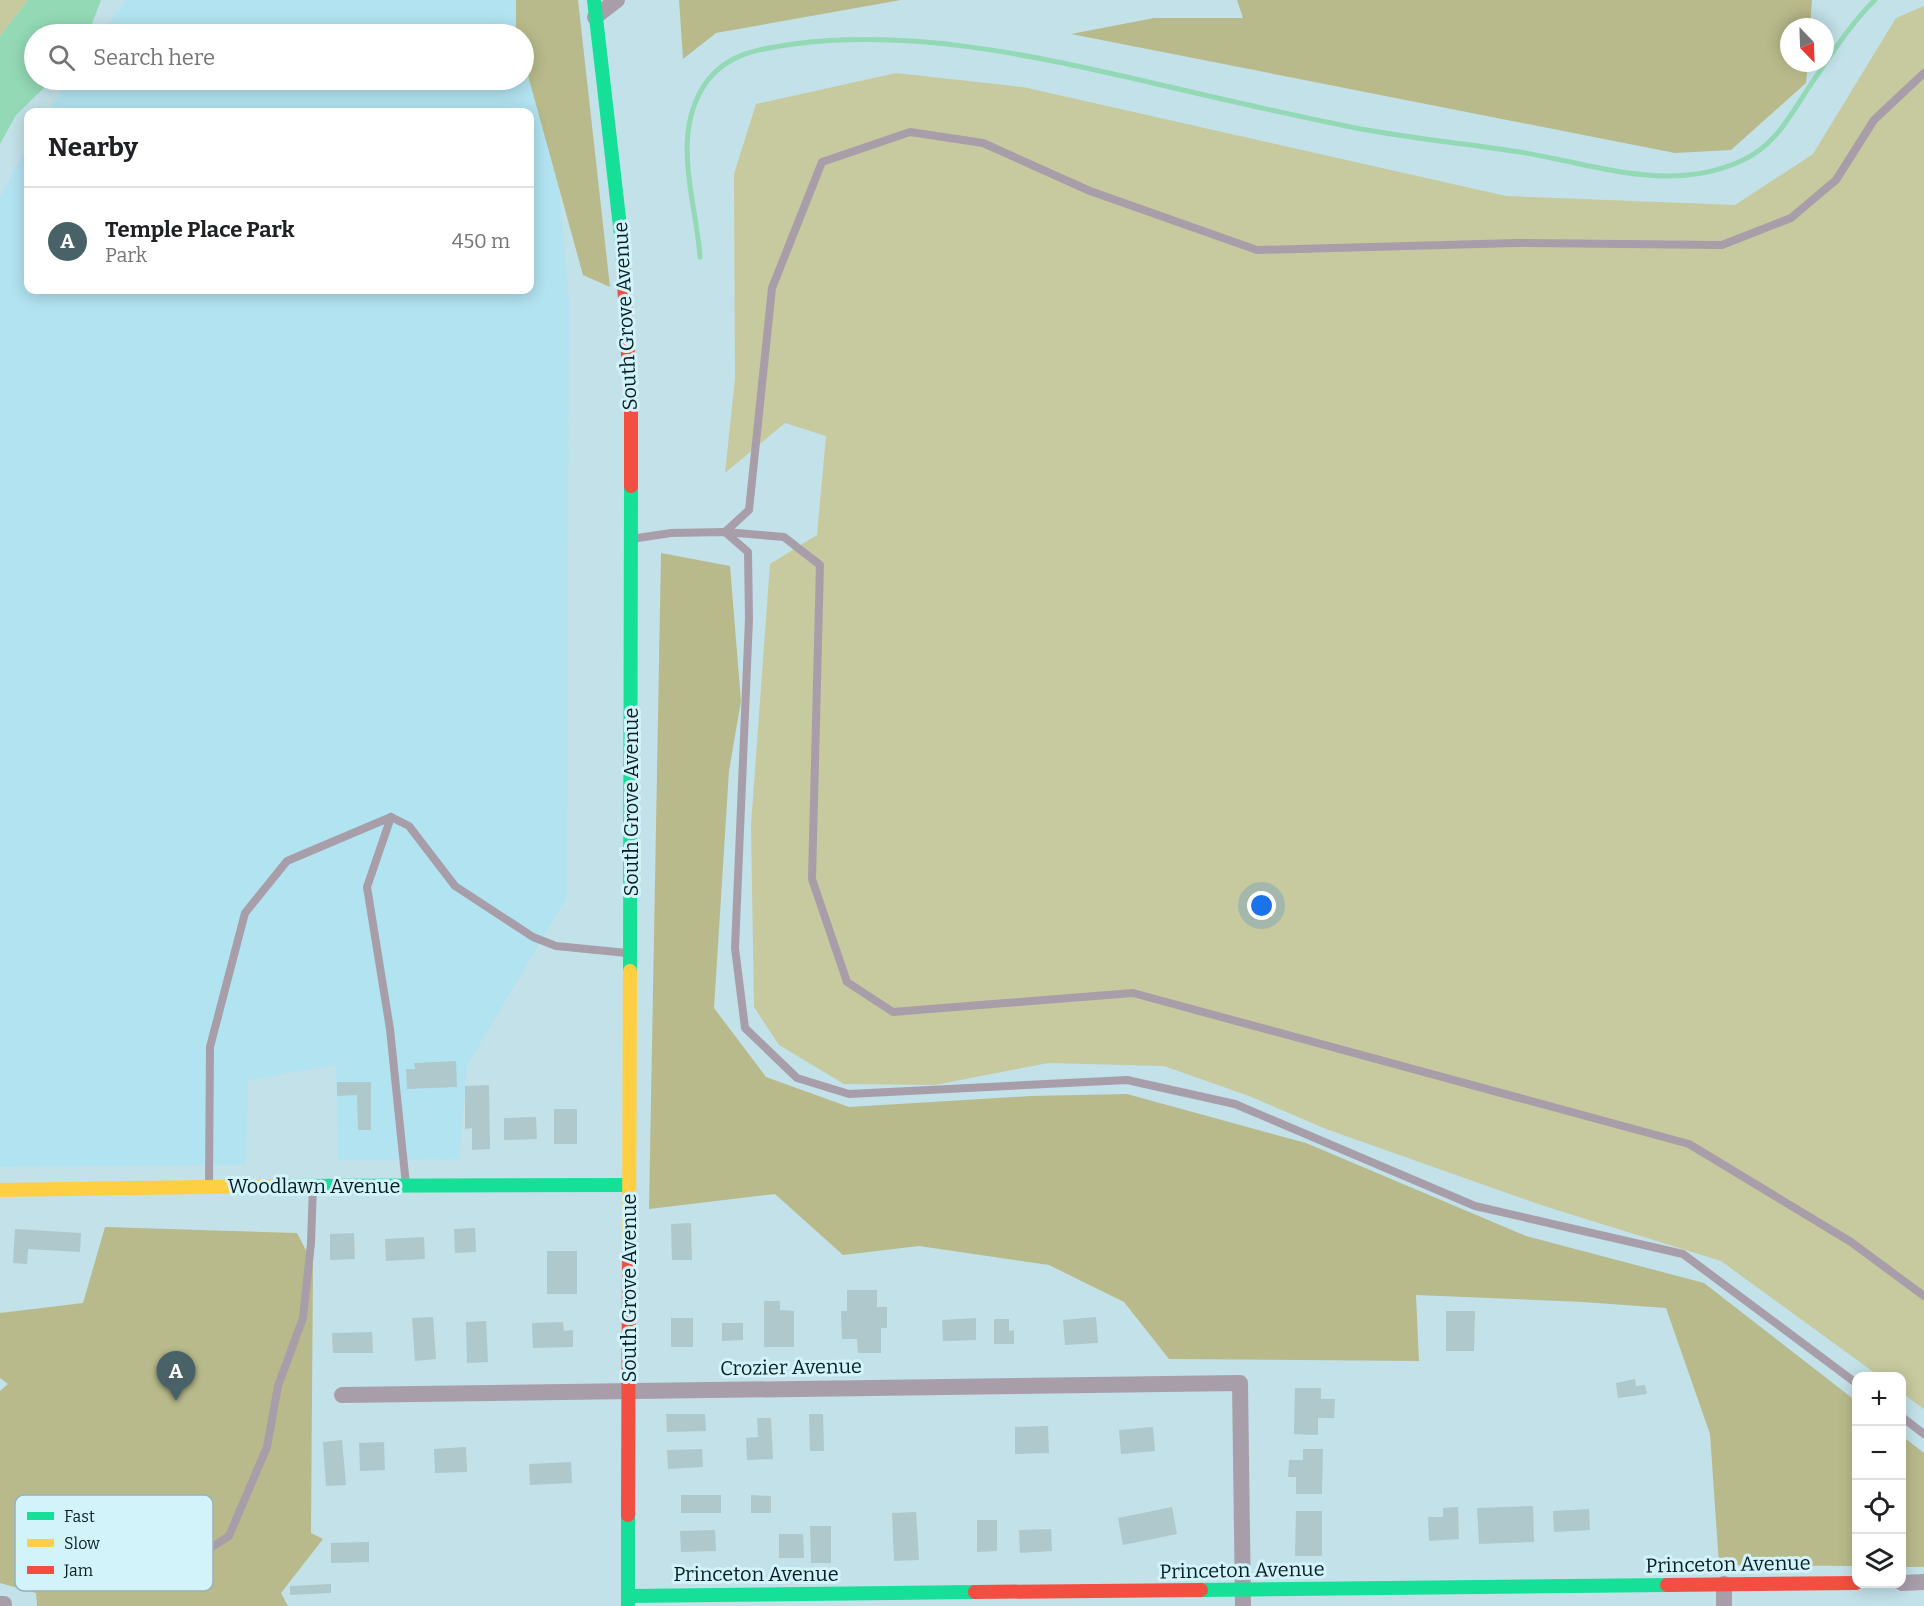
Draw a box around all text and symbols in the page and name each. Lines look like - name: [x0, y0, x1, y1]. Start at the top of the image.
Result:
- north arrow: [1780, 18, 1834, 72]
- search box: [24, 24, 534, 90]
- icon: search: [45, 41, 78, 74]
- text: Search here: [93, 44, 215, 71]
- text: Nearby: [48, 132, 138, 163]
- text: Temple Place Park: [105, 216, 295, 243]
- street label: South Grove Avenue: [608, 221, 642, 411]
- text: A: [60, 229, 75, 253]
- text: 450 m: [452, 229, 510, 253]
- text: Park: [105, 243, 147, 267]
- street label: South Grove Avenue: [619, 708, 643, 896]
- your location: [1247, 891, 1276, 920]
- street label: Woodlawn Avenue: [228, 1174, 400, 1198]
- street label: South Grove Avenue: [617, 1194, 641, 1382]
- pin: A: [156, 1352, 195, 1401]
- street label: Crozier Avenue: [720, 1354, 862, 1380]
- map controls: [1852, 1372, 1906, 1588]
- button: +: [1852, 1372, 1906, 1426]
- button: −: [1852, 1426, 1906, 1480]
- button: locate: [1852, 1480, 1906, 1534]
- legend: [15, 1495, 213, 1591]
- text: Fast: [64, 1507, 95, 1526]
- text: Slow: [64, 1534, 100, 1553]
- button: layers: [1852, 1534, 1906, 1588]
- street label: Princeton Avenue: [1645, 1551, 1811, 1577]
- street label: Princeton Avenue: [1159, 1557, 1325, 1583]
- text: Jam: [63, 1561, 93, 1580]
- street label: Princeton Avenue: [673, 1562, 839, 1586]

